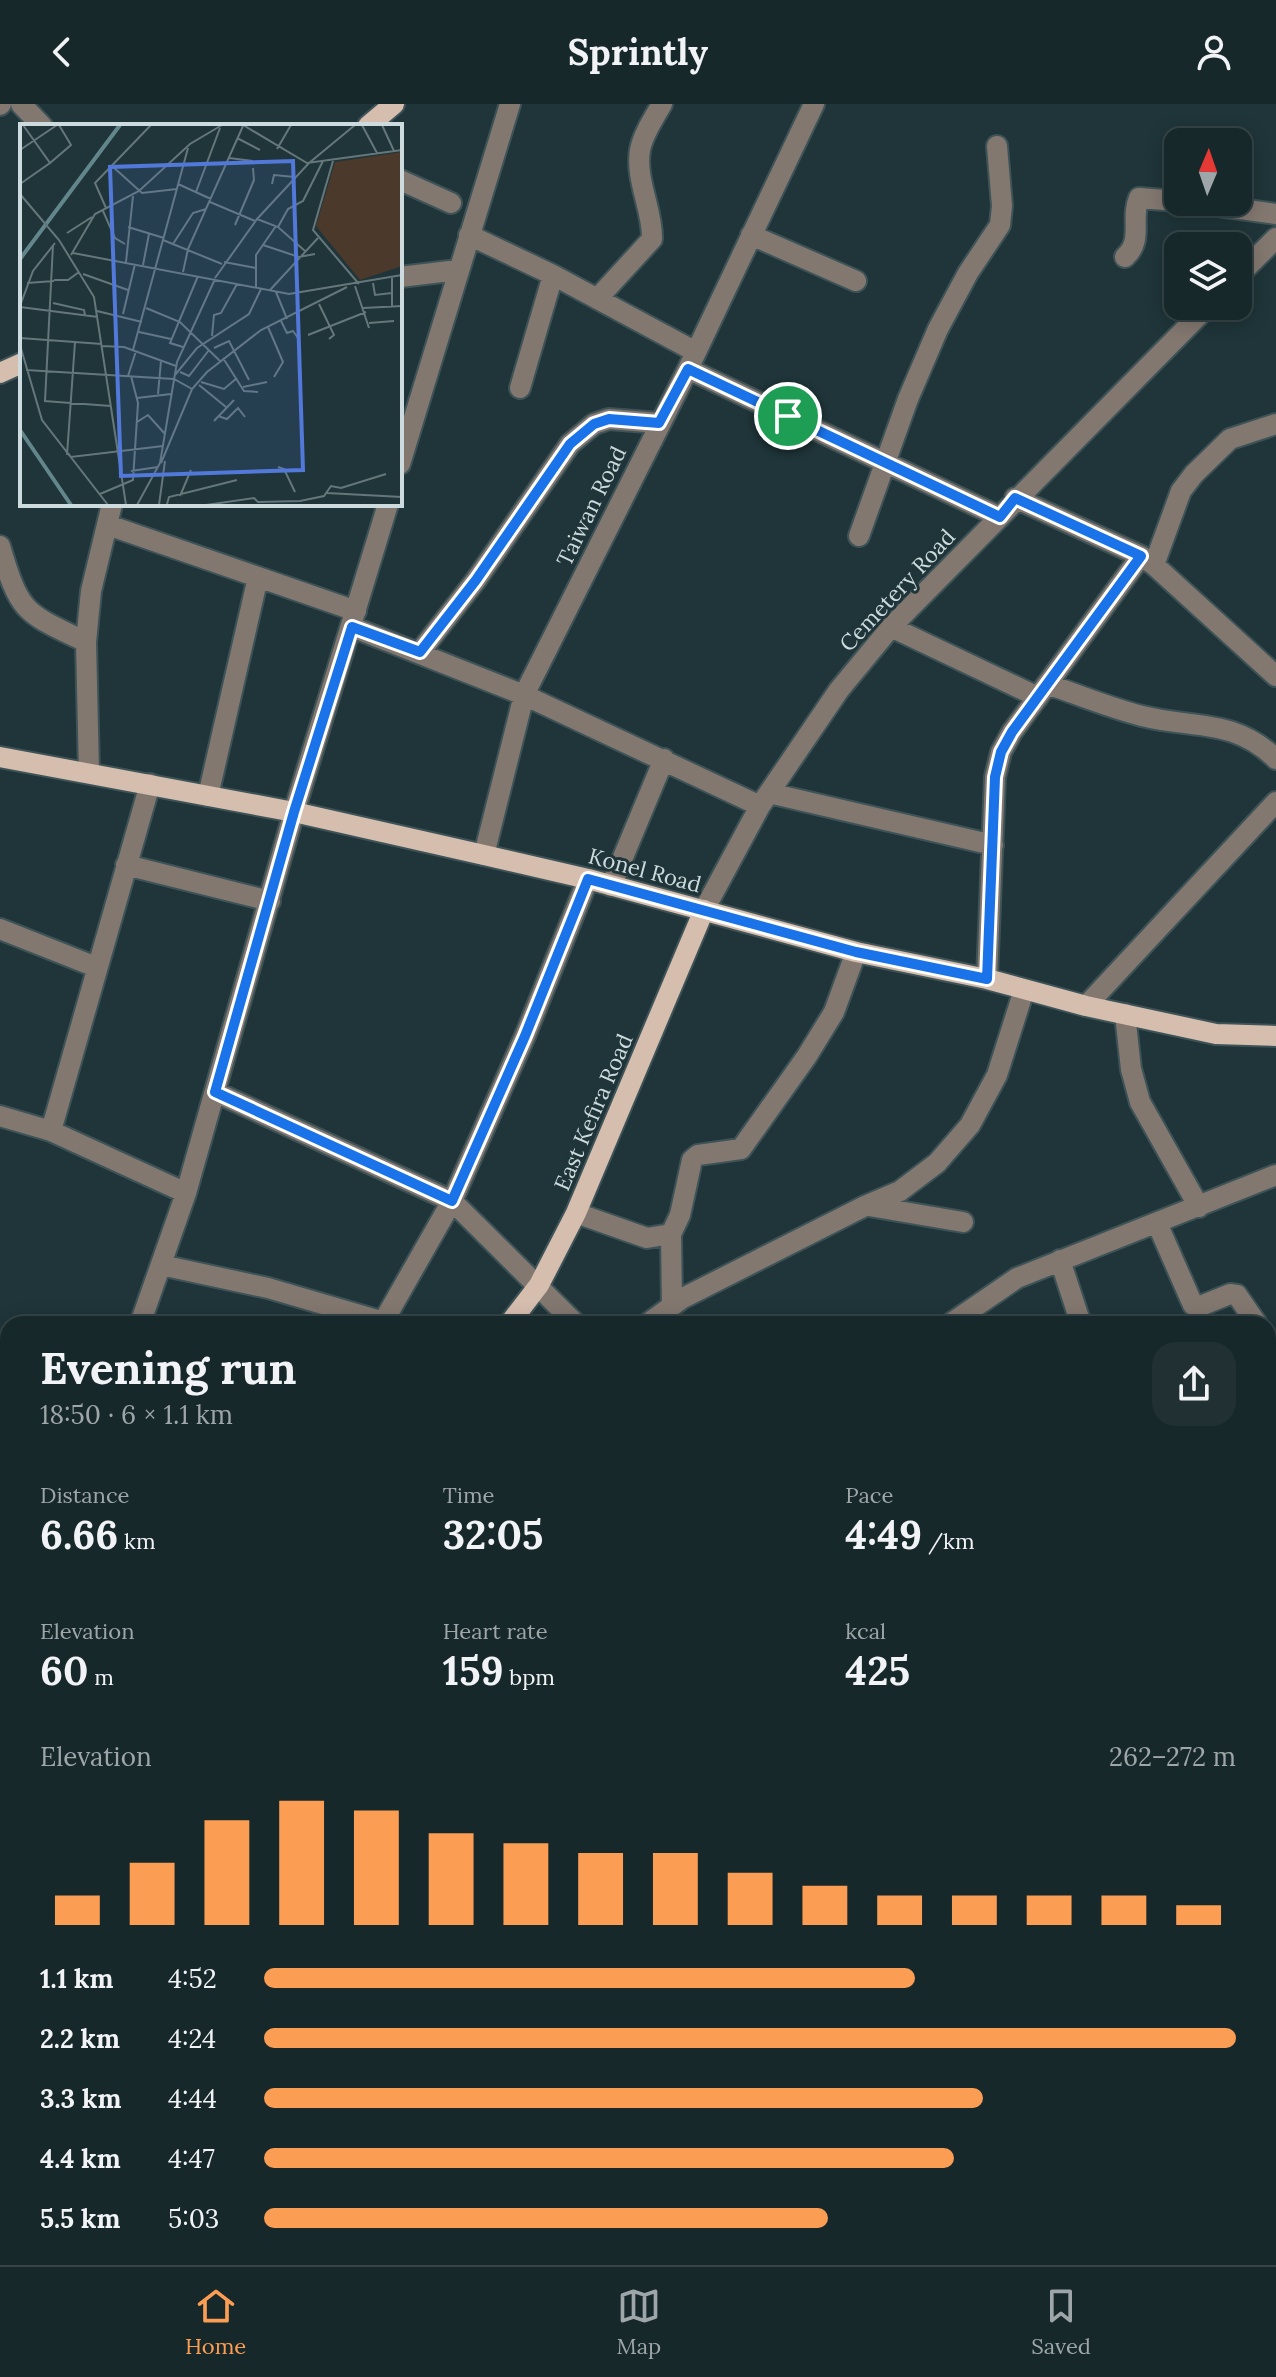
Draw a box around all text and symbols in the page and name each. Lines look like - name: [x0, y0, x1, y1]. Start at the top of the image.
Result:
- text: Sprintly: [568, 29, 708, 75]
- icon: back: [40, 30, 84, 74]
- icon: person: [1192, 30, 1236, 74]
- inset map: [20, 124, 402, 506]
- north arrow: [1164, 128, 1252, 216]
- map controls: [1164, 128, 1252, 320]
- button: layers: [1164, 232, 1252, 320]
- pin: [754, 382, 822, 450]
- icon: arrive: [766, 394, 810, 438]
- street label: Taiwan Road: [550, 441, 632, 571]
- street label: Cemetery Road: [833, 523, 961, 657]
- street label: Konel Road: [586, 842, 704, 898]
- street label: East Kefira Road: [547, 1029, 639, 1195]
- text: Evening run: [40, 1340, 297, 1396]
- button: share: [1152, 1342, 1236, 1426]
- text: 18:50 · 6 × 1.1 km: [40, 1398, 233, 1431]
- text: Distance: [40, 1481, 130, 1509]
- text: Time: [443, 1481, 495, 1509]
- text: Pace: [845, 1481, 893, 1509]
- text: 6.66: [40, 1509, 118, 1560]
- text: 32:05: [443, 1509, 543, 1560]
- text: 4:49: [845, 1509, 922, 1560]
- text: km: [118, 1527, 156, 1555]
- text: /km: [922, 1527, 975, 1555]
- text: Elevation: [40, 1617, 135, 1645]
- text: Heart rate: [443, 1617, 548, 1645]
- text: kcal: [845, 1617, 886, 1645]
- text: 60: [40, 1645, 88, 1696]
- text: 159: [443, 1645, 504, 1696]
- text: 425: [845, 1645, 910, 1696]
- text: m: [88, 1663, 114, 1691]
- text: bpm: [504, 1663, 555, 1691]
- text: Elevation: [40, 1740, 152, 1773]
- text: 262–272 m: [1109, 1740, 1236, 1773]
- text: 1.1 km: [40, 1962, 113, 1995]
- text: 4:52: [168, 1962, 217, 1995]
- text: 2.2 km: [40, 2022, 120, 2055]
- text: 4:24: [168, 2022, 216, 2055]
- text: 3.3 km: [40, 2082, 121, 2115]
- text: 4:44: [168, 2082, 217, 2115]
- text: 4.4 km: [40, 2142, 121, 2175]
- text: 4:47: [168, 2142, 215, 2175]
- text: 5.5 km: [40, 2202, 120, 2235]
- text: 5:03: [168, 2202, 219, 2235]
- tab: Home: [185, 2284, 246, 2360]
- tab: Map: [616, 2284, 661, 2360]
- tab: Saved: [1031, 2284, 1091, 2360]

